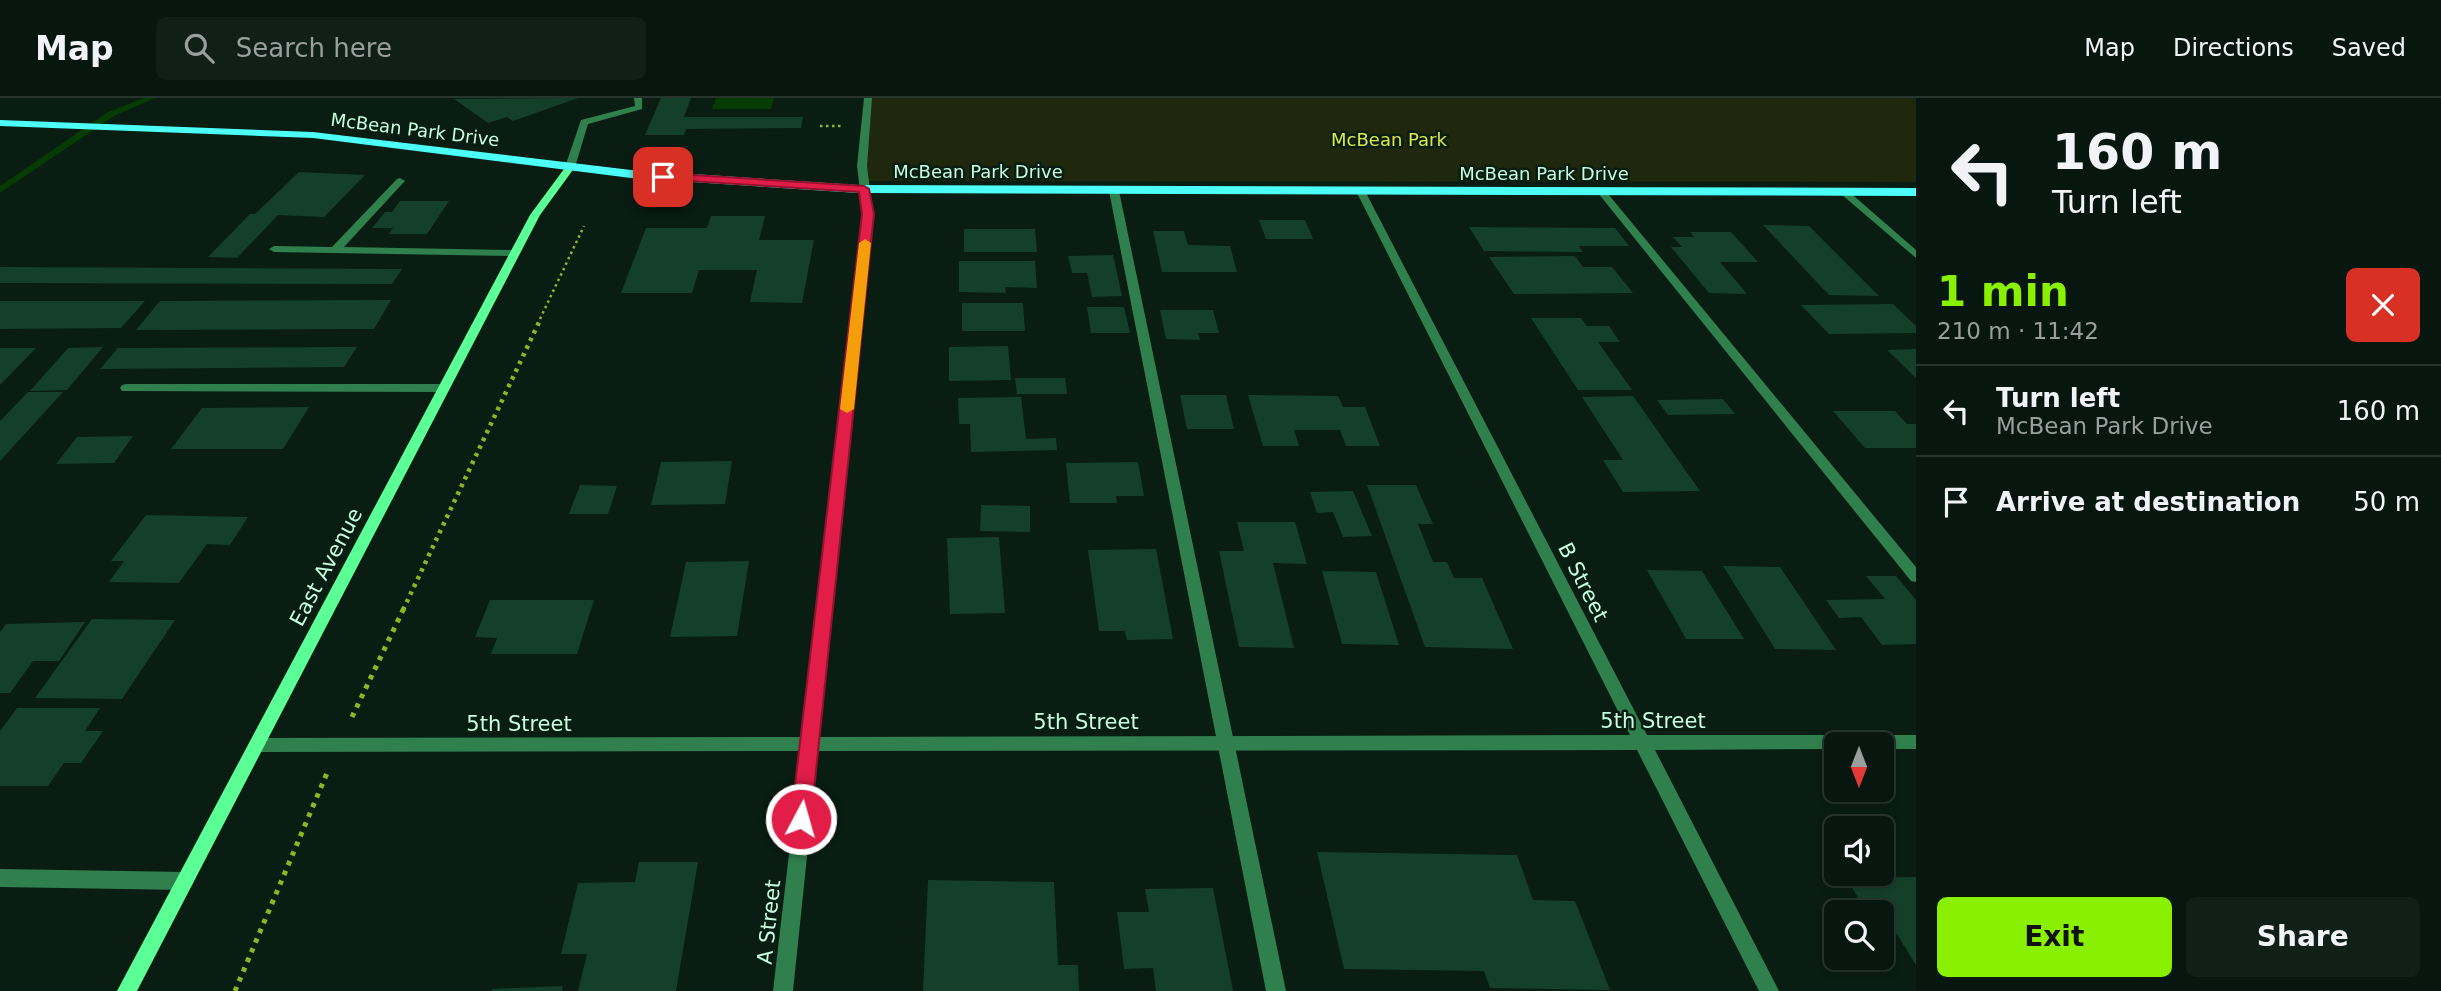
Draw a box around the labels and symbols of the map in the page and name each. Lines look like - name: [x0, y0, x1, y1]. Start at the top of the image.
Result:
- street label: McBean Park Drive: [330, 109, 501, 150]
- park label: McBean Park: [1331, 129, 1448, 150]
- pin: [633, 147, 693, 207]
- street label: McBean Park Drive: [893, 161, 1063, 182]
- street label: McBean Park Drive: [1459, 163, 1629, 184]
- street label: East Avenue: [285, 504, 367, 630]
- street label: B Street: [1553, 539, 1613, 625]
- street label: 5th Street: [1600, 709, 1706, 733]
- street label: 5th Street: [1033, 710, 1139, 734]
- street label: 5th Street: [466, 712, 572, 736]
- north arrow: [1824, 732, 1894, 802]
- position arrow: [764, 782, 838, 856]
- street label: A Street: [753, 879, 785, 965]

